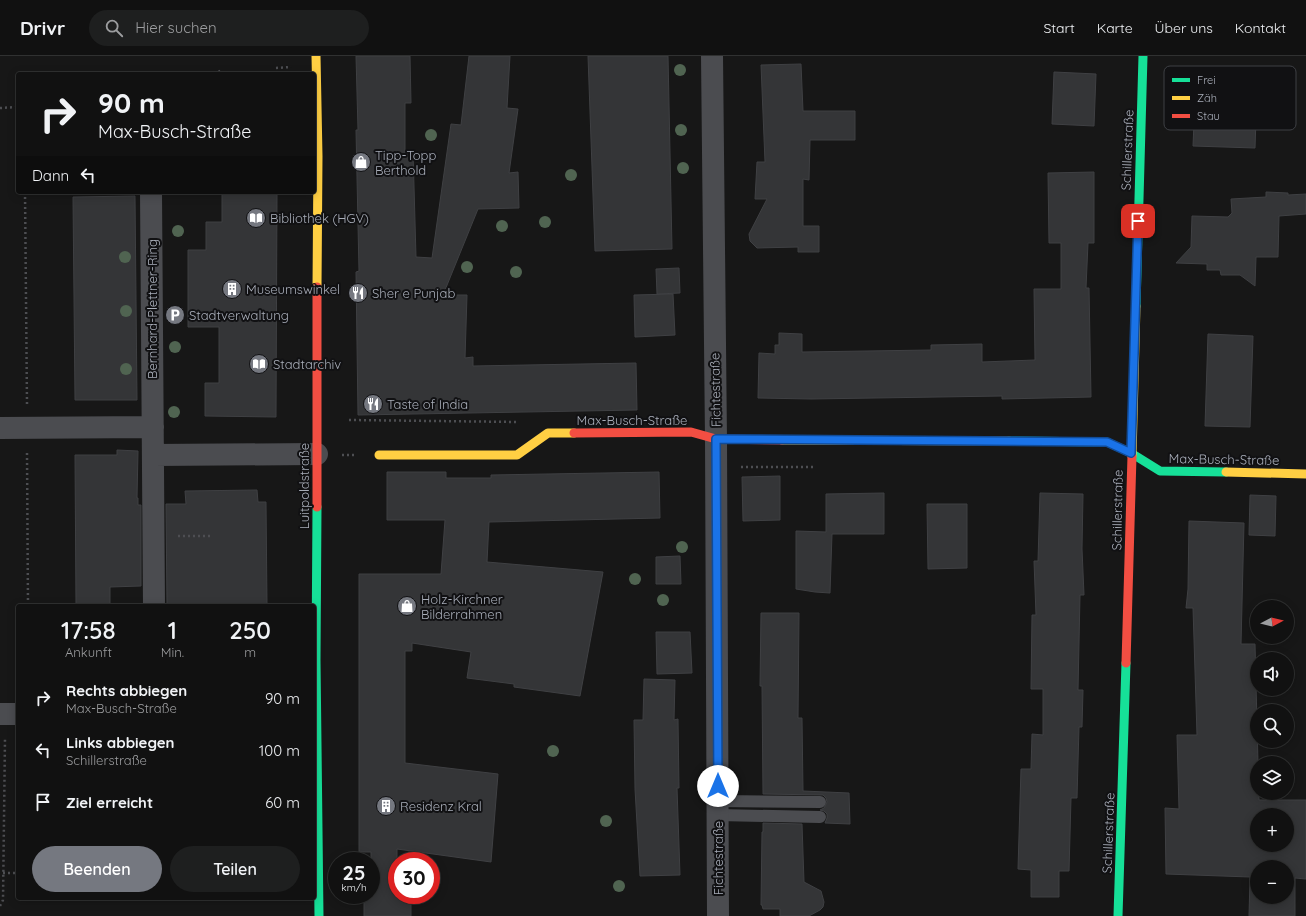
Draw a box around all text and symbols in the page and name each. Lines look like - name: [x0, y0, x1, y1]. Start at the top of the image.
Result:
- search box: [89, 10, 369, 46]
- text: Drivr: [20, 16, 65, 40]
- icon: search: [103, 17, 125, 39]
- text: Hier suchen: [135, 18, 217, 37]
- text: Start: [1043, 19, 1075, 37]
- text: Karte: [1097, 19, 1133, 37]
- text: Über uns: [1155, 19, 1213, 37]
- text: Kontakt: [1235, 19, 1286, 37]
- legend: [1164, 66, 1296, 130]
- text: Frei: [1197, 73, 1216, 87]
- text: 90 m: [98, 85, 165, 120]
- icon: right: [32, 88, 84, 140]
- text: Zäh: [1197, 91, 1217, 105]
- street label: Schillerstraße: [1118, 109, 1136, 191]
- text: Stau: [1197, 109, 1220, 123]
- text: Max-Busch-Straße: [98, 120, 251, 143]
- place label: Tipp-Topp Berthold: [375, 147, 436, 178]
- shop icon: Tipp-Topp Berthold: [350, 151, 372, 173]
- icon: left: [77, 164, 99, 186]
- text: Dann: [32, 166, 69, 185]
- pin: [1121, 204, 1155, 238]
- library icon: Bibliothek (HGV): [245, 207, 267, 229]
- place label: Bibliothek (HGV): [270, 210, 369, 226]
- icon: arrive: [1127, 210, 1149, 232]
- street label: Bernhard-Plettner-Ring: [144, 239, 160, 379]
- building icon: Museumswinkel: [221, 278, 243, 300]
- place label: Museumswinkel: [246, 281, 340, 297]
- restaurant icon: Sher e Punjab: [347, 282, 369, 304]
- place label: Sher e Punjab: [372, 285, 455, 301]
- parking icon: Stadtverwaltung: [164, 304, 186, 326]
- place label: Stadtverwaltung: [189, 307, 289, 323]
- library icon: Stadtarchiv: [248, 353, 270, 375]
- street label: Fichtestraße: [706, 353, 724, 427]
- place label: Stadtarchiv: [273, 356, 341, 372]
- restaurant icon: Taste of India: [362, 393, 384, 415]
- place label: Taste of India: [387, 396, 468, 412]
- street label: Max-Busch-Straße: [577, 412, 687, 428]
- street label: Luitpoldstraße: [296, 443, 312, 529]
- street label: Max-Busch-Straße: [1168, 450, 1280, 468]
- street label: Schillerstraße: [1108, 469, 1126, 551]
- place label: Holz-Kirchner Bilderrahmen: [421, 591, 503, 622]
- shop icon: Holz-Kirchner Bilderrahmen: [396, 595, 418, 617]
- north arrow: [1250, 600, 1294, 644]
- map controls: [1250, 600, 1294, 904]
- text: 17:58: [61, 615, 116, 645]
- text: 1: [168, 615, 177, 645]
- text: 250: [229, 615, 271, 645]
- text: Ankunft: [65, 644, 112, 660]
- text: Min.: [161, 644, 184, 660]
- text: m: [244, 644, 256, 660]
- button: sound: [1250, 652, 1294, 696]
- text: Rechts abbiegen: [66, 681, 187, 700]
- icon: right: [32, 687, 54, 709]
- text: 90 m: [265, 689, 300, 708]
- text: Max-Busch-Straße: [66, 700, 177, 716]
- button: search: [1250, 704, 1294, 748]
- text: Links abbiegen: [66, 733, 174, 752]
- icon: left: [32, 739, 54, 761]
- text: 100 m: [259, 741, 300, 760]
- text: Schillerstraße: [66, 752, 147, 768]
- button: layers: [1250, 756, 1294, 800]
- position arrow: [697, 765, 739, 807]
- icon: arrive: [32, 791, 54, 813]
- street label: Schillerstraße: [1099, 792, 1117, 874]
- text: Ziel erreicht: [66, 793, 153, 812]
- text: 60 m: [265, 793, 300, 812]
- building icon: Residenz Kral: [375, 795, 397, 817]
- place label: Residenz Kral: [400, 798, 482, 814]
- button: +: [1250, 808, 1294, 852]
- street label: Fichtestraße: [710, 821, 726, 895]
- button: Beenden: [32, 846, 162, 892]
- button: Teilen: [170, 846, 300, 892]
- speed limit sign: 30: [388, 852, 440, 904]
- text: 25: [343, 860, 365, 885]
- button: −: [1250, 860, 1294, 904]
- text: km/h: [341, 881, 367, 894]

